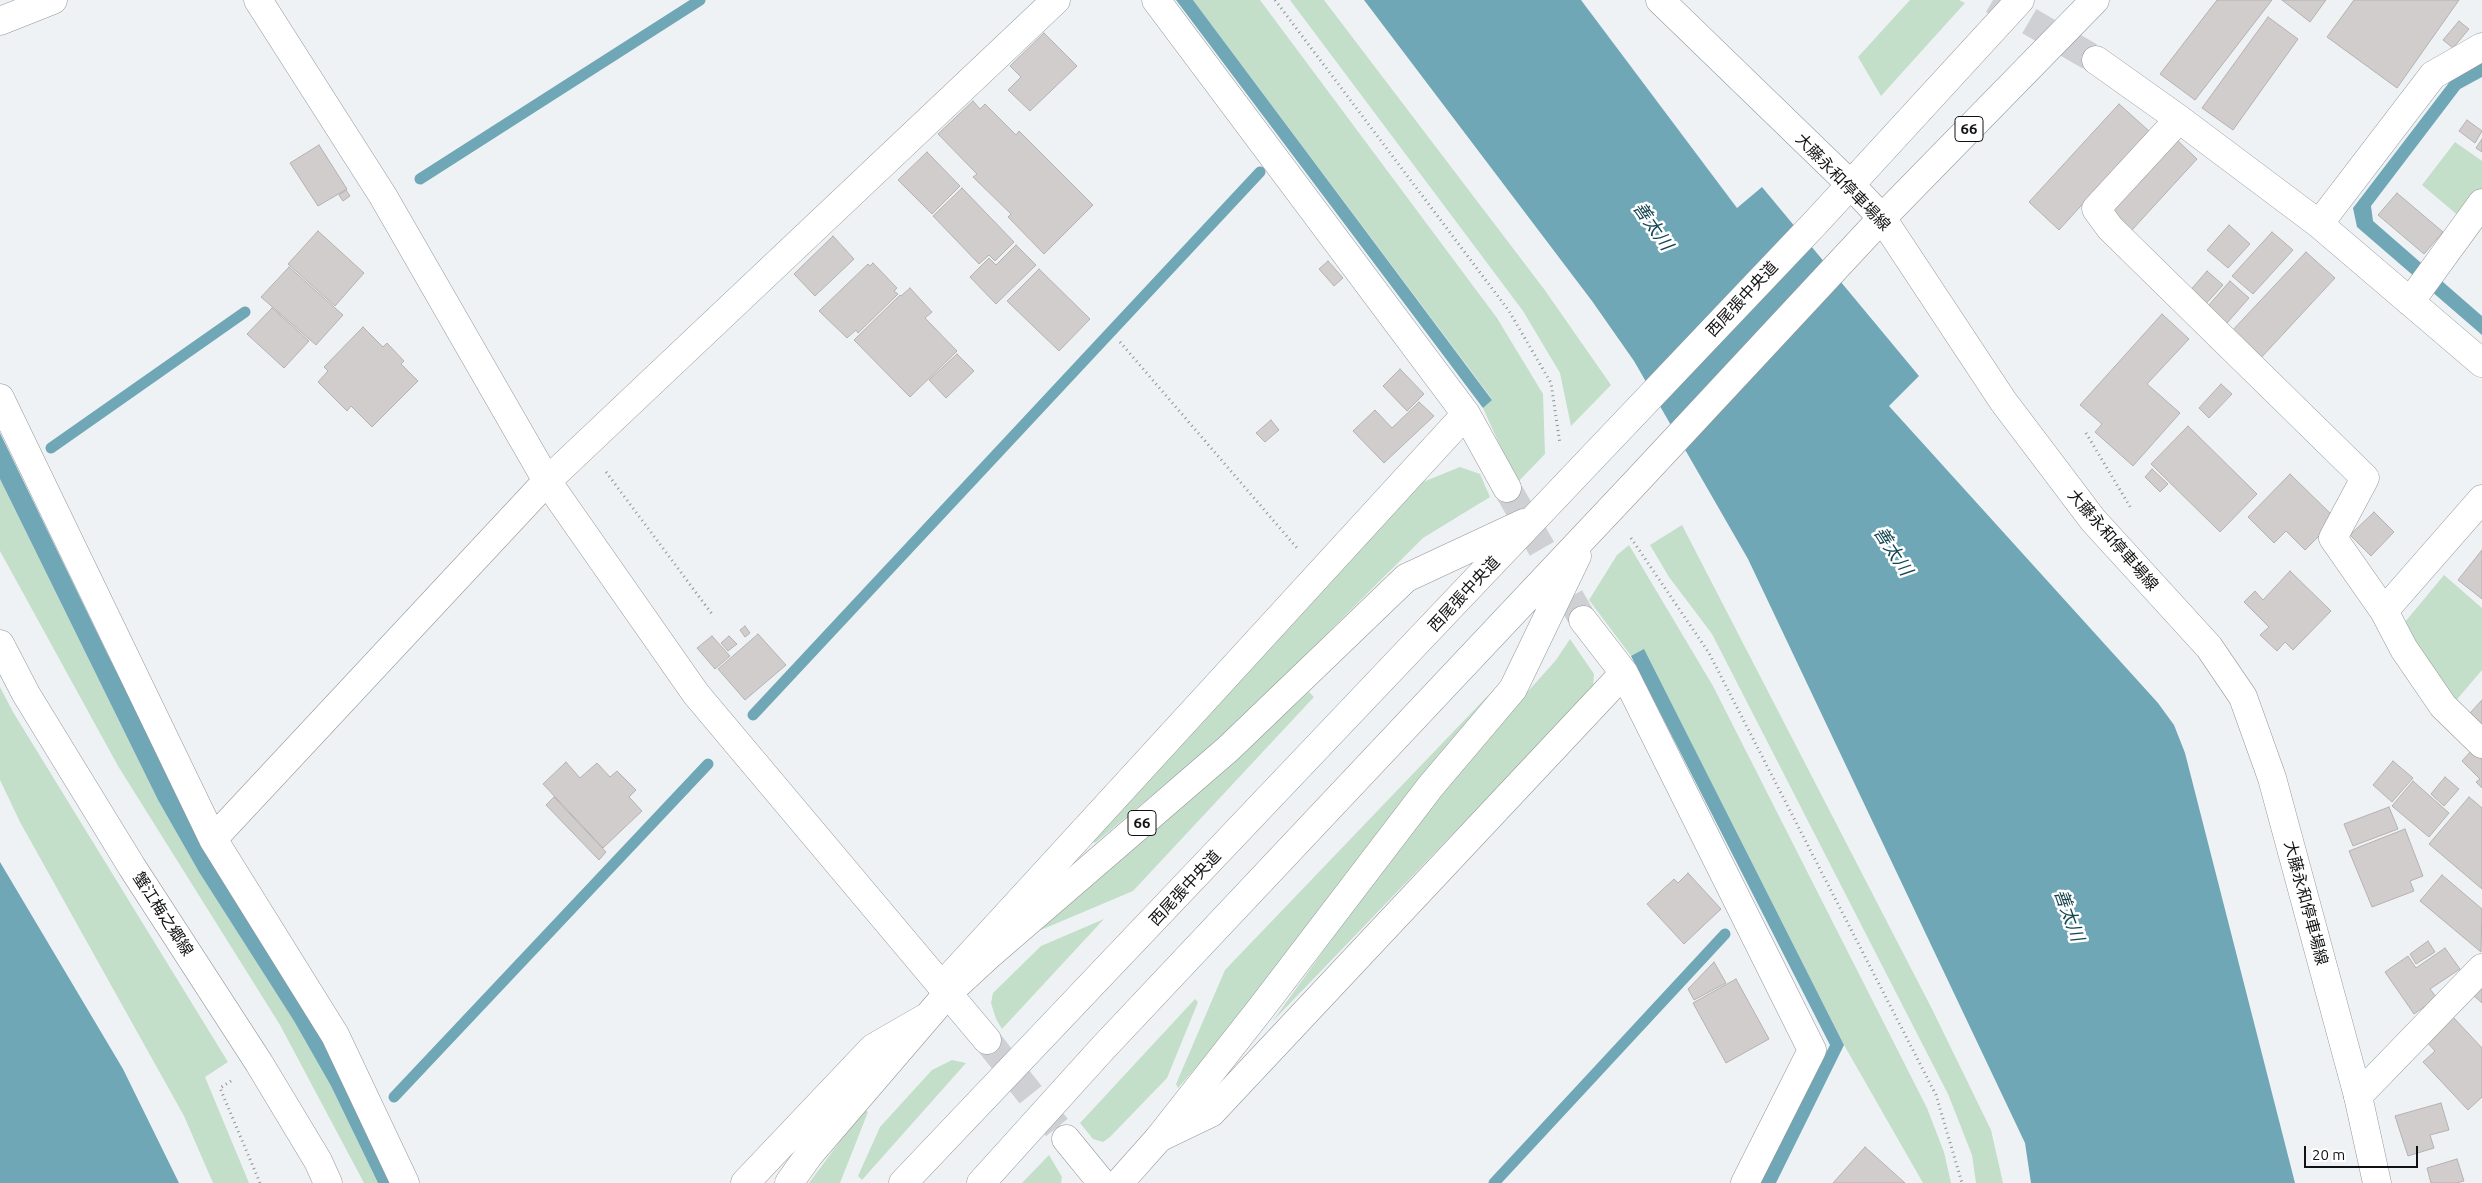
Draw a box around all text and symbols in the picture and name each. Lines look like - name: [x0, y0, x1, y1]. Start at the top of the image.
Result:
- road number: 66: [1955, 116, 1983, 142]
- street label: 大藤永和停車場線: [1792, 129, 1894, 235]
- water label: 善太川: [1629, 198, 1677, 254]
- street label: 西尾張中央道: [1702, 257, 1782, 341]
- street label: 大藤永和停車場線: [2064, 485, 2162, 595]
- water label: 善太川: [1869, 522, 1917, 580]
- street label: 西尾張中央道: [1424, 552, 1504, 636]
- road number: 66: [1128, 810, 1156, 836]
- street label: 大藤永和停車場線: [2280, 839, 2332, 967]
- street label: 西尾張中央道: [1145, 846, 1225, 930]
- street label: 蟹江梅之郷線: [129, 869, 197, 959]
- water label: 善太川: [2050, 886, 2088, 944]
- scale bar: [2307, 1136, 2421, 1168]
- text: 20 m: [2312, 1146, 2345, 1163]

